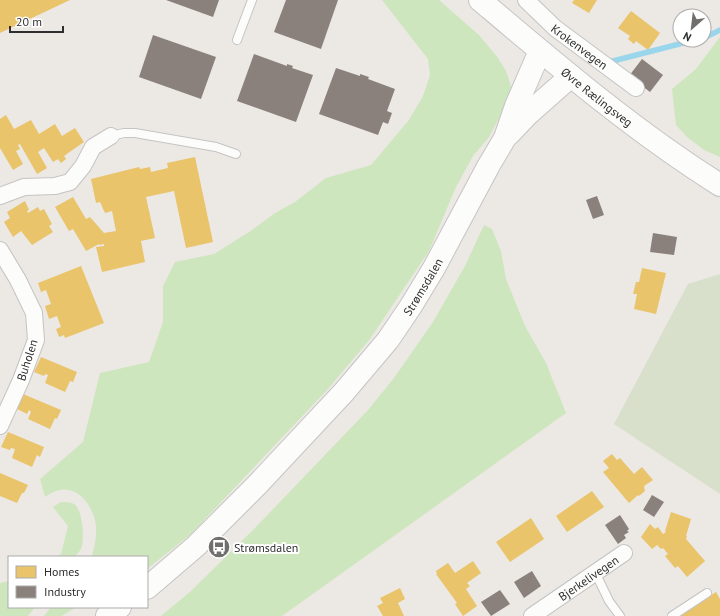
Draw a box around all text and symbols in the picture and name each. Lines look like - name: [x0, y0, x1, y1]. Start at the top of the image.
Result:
- scale bar: [10, 8, 63, 34]
- north arrow: [672, 8, 712, 48]
- text: 20 m: [16, 14, 42, 29]
- street label: Krokenvegen: [548, 20, 611, 72]
- text: N: [681, 29, 694, 45]
- street label: Øvre Rælingsveg: [559, 64, 636, 129]
- street label: Strømsdalen: [399, 255, 446, 318]
- street label: Buholen: [13, 337, 41, 383]
- bus stop icon: Strømsdalen: [206, 534, 232, 560]
- place label: Strømsdalen: [234, 540, 298, 555]
- street label: Bjerkelivegen: [555, 552, 621, 603]
- legend: [8, 556, 148, 608]
- text: Homes: [44, 564, 79, 579]
- text: Industry: [44, 584, 86, 599]

